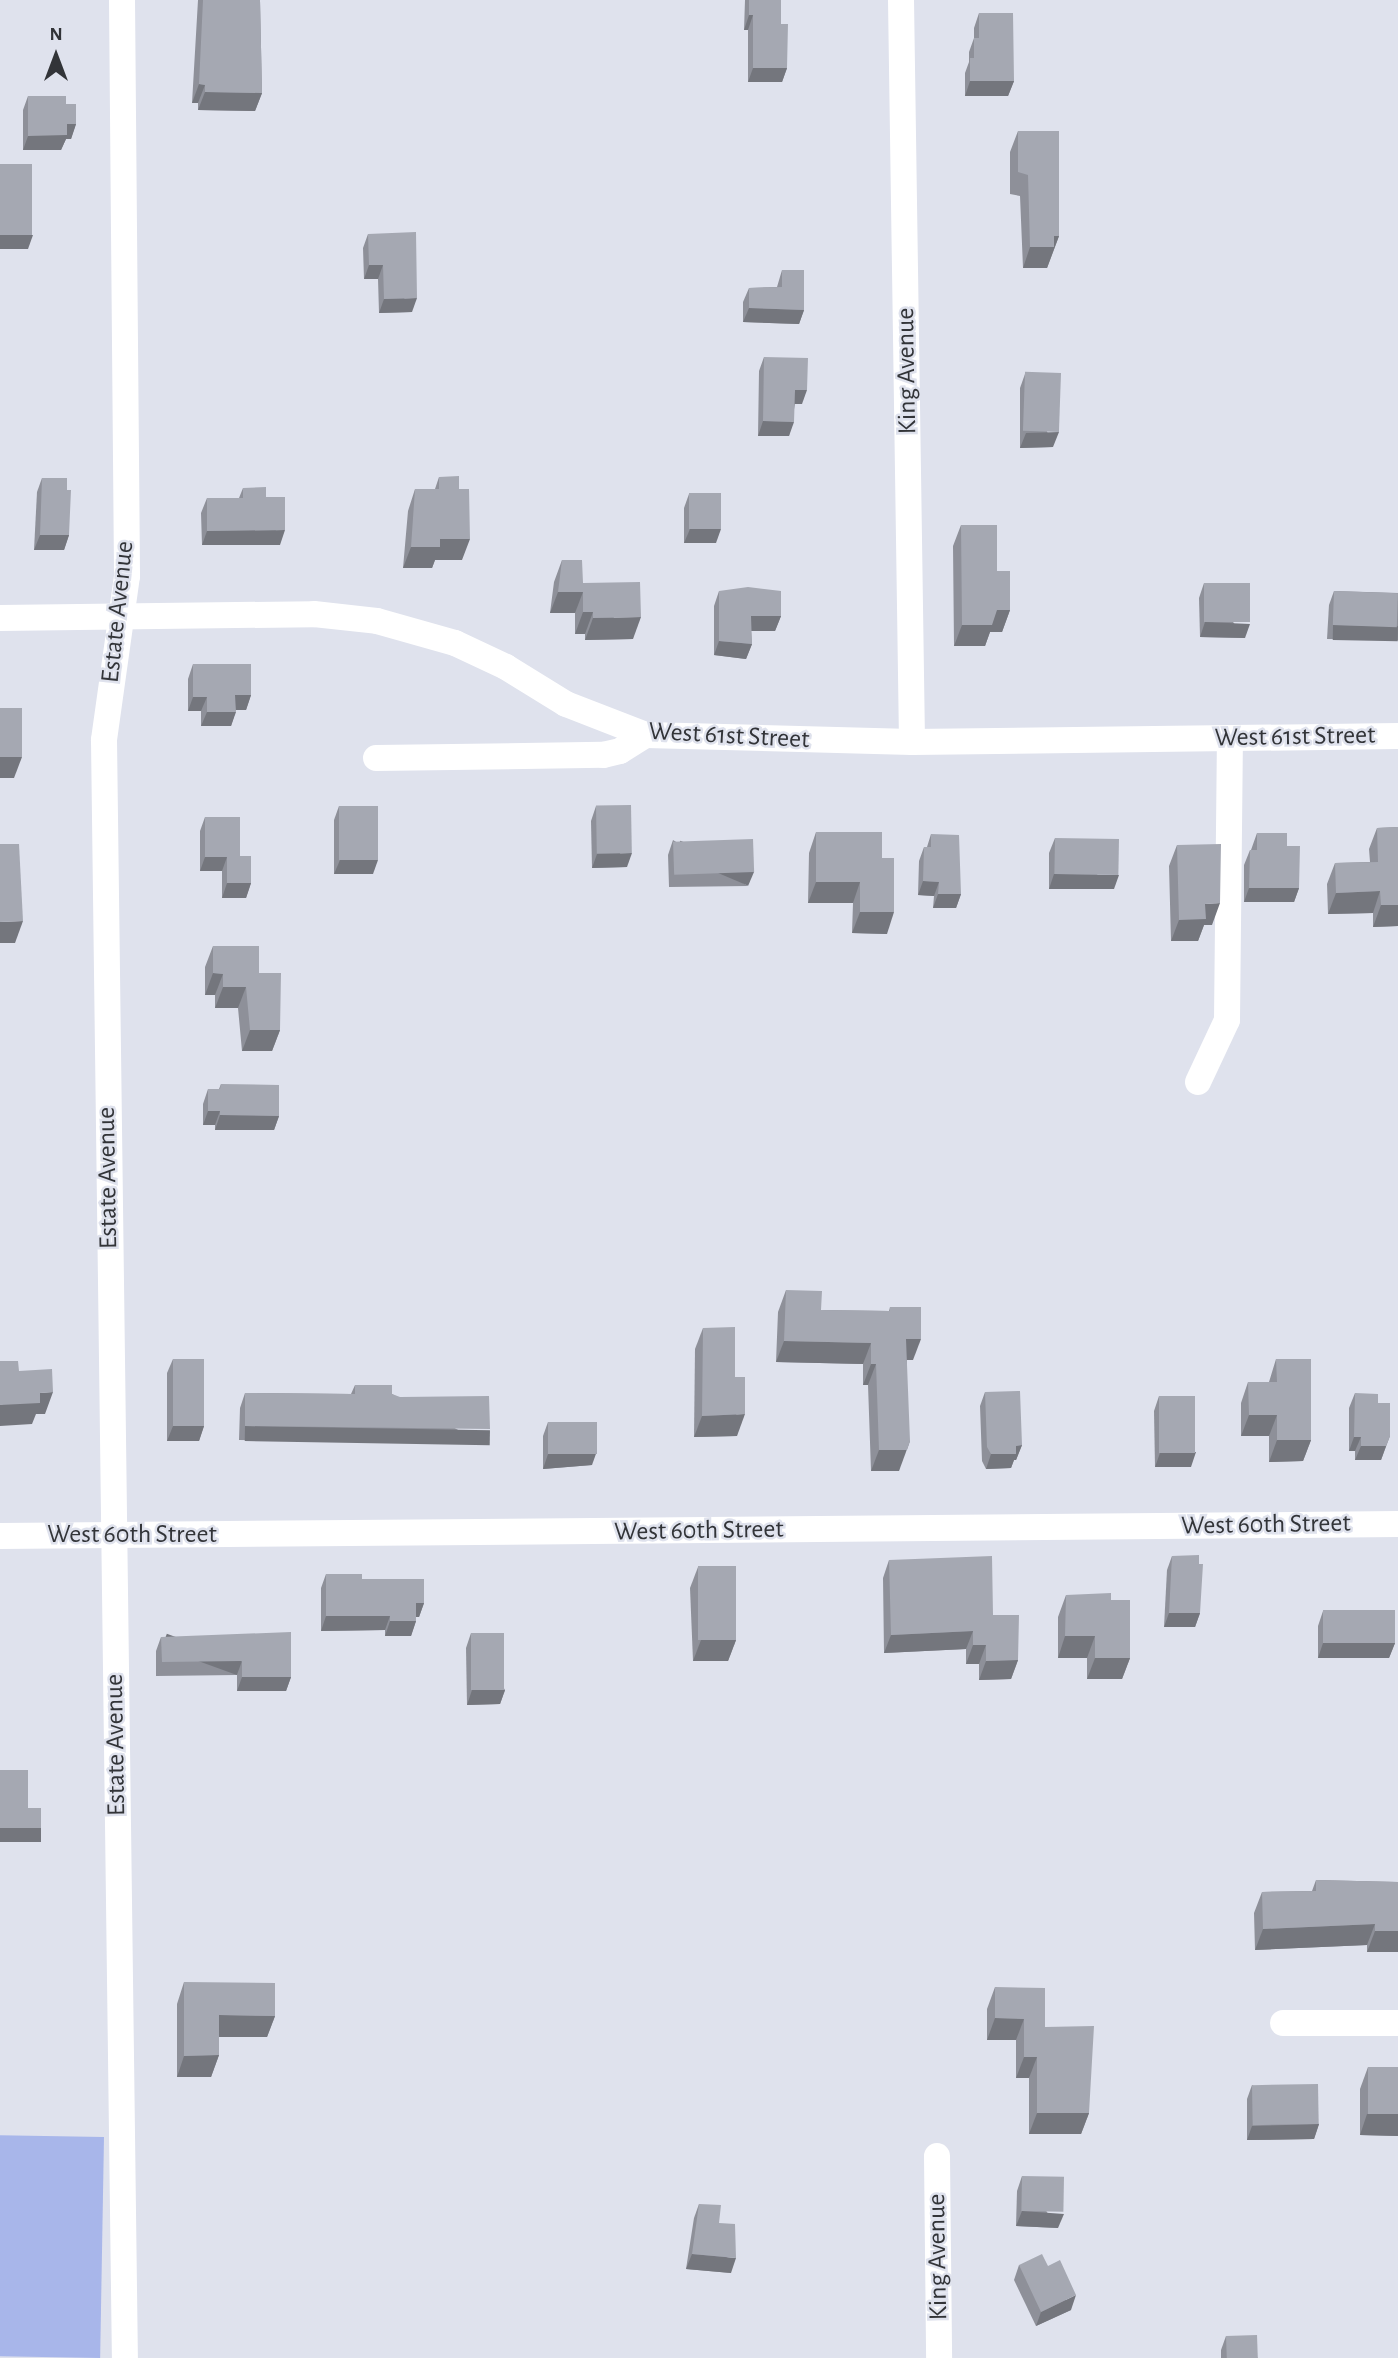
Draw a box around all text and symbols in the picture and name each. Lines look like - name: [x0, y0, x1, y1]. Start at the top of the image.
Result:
- north arrow: [21, 21, 91, 91]
- text: N: [49, 25, 63, 44]
- street label: King Avenue: [890, 307, 924, 435]
- street label: Estate Avenue: [95, 540, 141, 684]
- street label: West 61st Street: [648, 716, 810, 756]
- street label: West 61st Street: [1214, 720, 1376, 754]
- street label: Estate Avenue: [91, 1107, 125, 1249]
- street label: West 60th Street: [1181, 1508, 1351, 1542]
- street label: West 60th Street: [614, 1514, 784, 1548]
- street label: West 60th Street: [47, 1519, 217, 1551]
- street label: Estate Avenue: [99, 1674, 133, 1816]
- street label: King Avenue: [921, 2193, 955, 2321]

